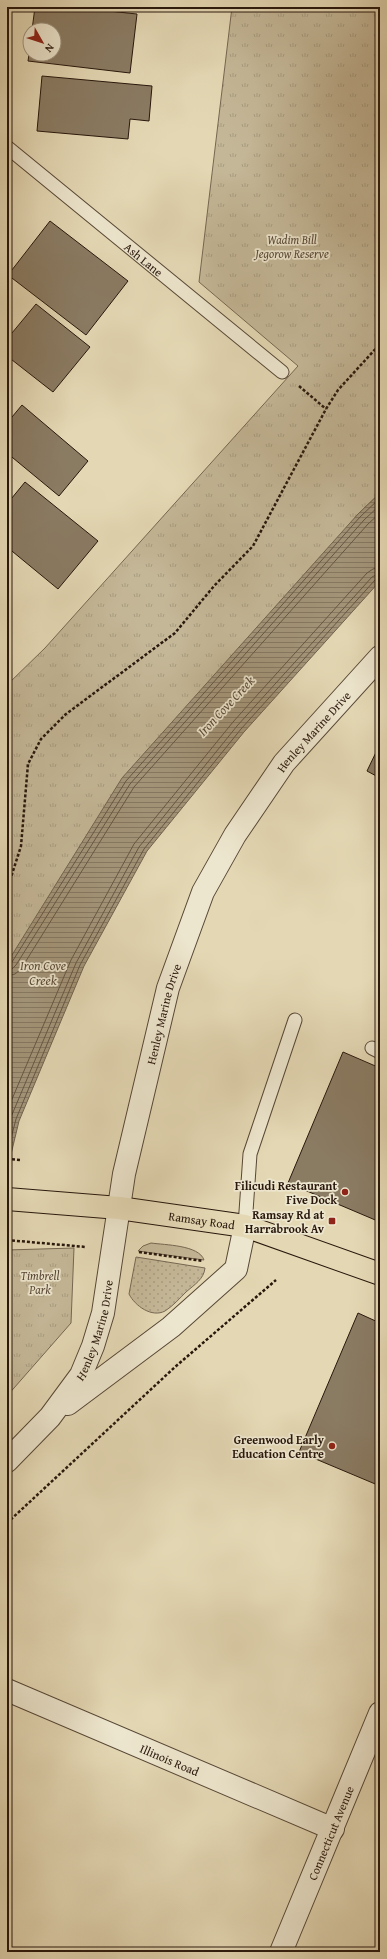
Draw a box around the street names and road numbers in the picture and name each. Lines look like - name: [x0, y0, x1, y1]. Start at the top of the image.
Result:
- street label: Ash Lane: [121, 238, 167, 280]
- street label: Henley Marine Drive: [272, 687, 354, 775]
- street label: Henley Marine Drive: [142, 961, 185, 1066]
- street label: Ramsay Road: [168, 1207, 237, 1233]
- street label: Henley Marine Drive: [71, 1278, 116, 1384]
- street label: Illinois Road: [138, 1739, 203, 1780]
- street label: Connecticut Avenue: [303, 1783, 358, 1882]

